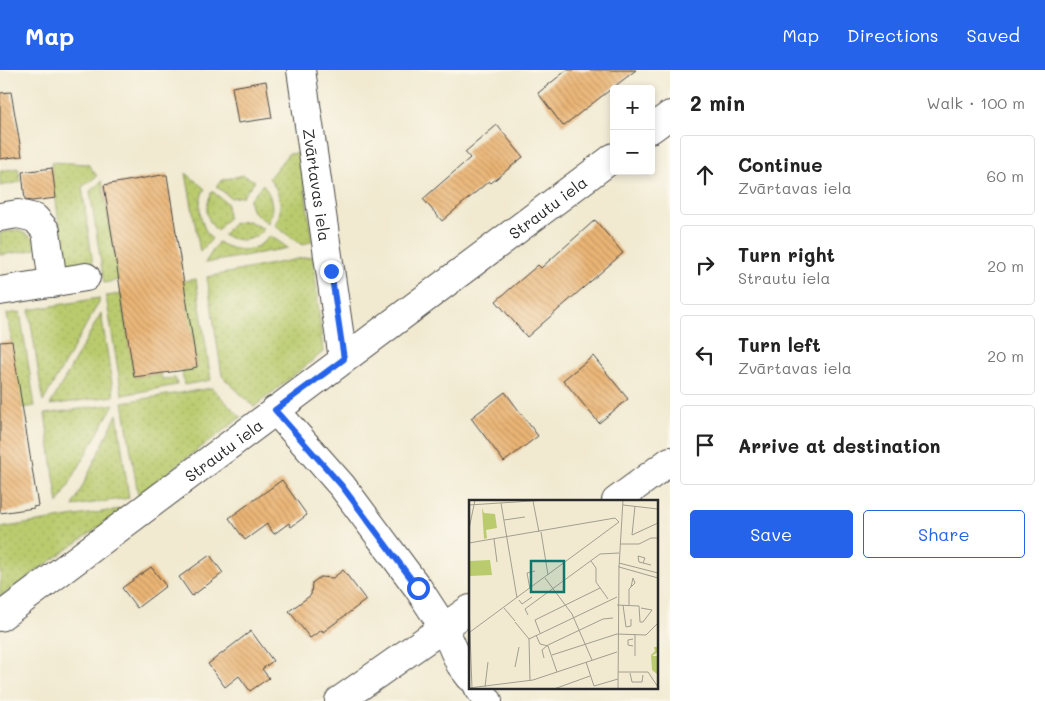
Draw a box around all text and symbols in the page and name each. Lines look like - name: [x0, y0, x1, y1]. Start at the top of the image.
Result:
- text: Map: [25, 20, 74, 51]
- text: Map: [782, 23, 819, 47]
- text: Directions: [847, 23, 939, 47]
- text: Saved: [967, 23, 1020, 47]
- map controls: [610, 85, 655, 175]
- button: +: [610, 85, 655, 130]
- text: 2 min: [690, 89, 745, 116]
- text: Walk · 100 m: [926, 92, 1025, 113]
- street label: Zvārtavas iela: [299, 127, 336, 243]
- button: −: [610, 130, 655, 175]
- text: Continue: [738, 152, 823, 177]
- icon: ahead: [691, 161, 719, 189]
- text: 60 m: [987, 165, 1024, 186]
- street label: Strautu iela: [504, 171, 591, 243]
- text: Zvārtavas iela: [738, 177, 852, 198]
- text: Turn right: [738, 242, 835, 267]
- icon: right: [691, 251, 719, 279]
- text: 20 m: [987, 255, 1024, 276]
- route end: [320, 260, 343, 283]
- text: Strautu iela: [738, 267, 831, 288]
- text: Turn left: [738, 332, 821, 357]
- icon: left: [691, 341, 719, 369]
- text: 20 m: [987, 345, 1024, 366]
- text: Zvārtavas iela: [738, 357, 852, 378]
- street label: Strautu iela: [180, 414, 267, 486]
- icon: arrive: [691, 431, 719, 459]
- text: Arrive at destination: [738, 433, 941, 458]
- inset map: [469, 500, 658, 688]
- button: Save: [690, 510, 853, 558]
- button: Share: [863, 510, 1025, 558]
- route start: [407, 577, 430, 600]

